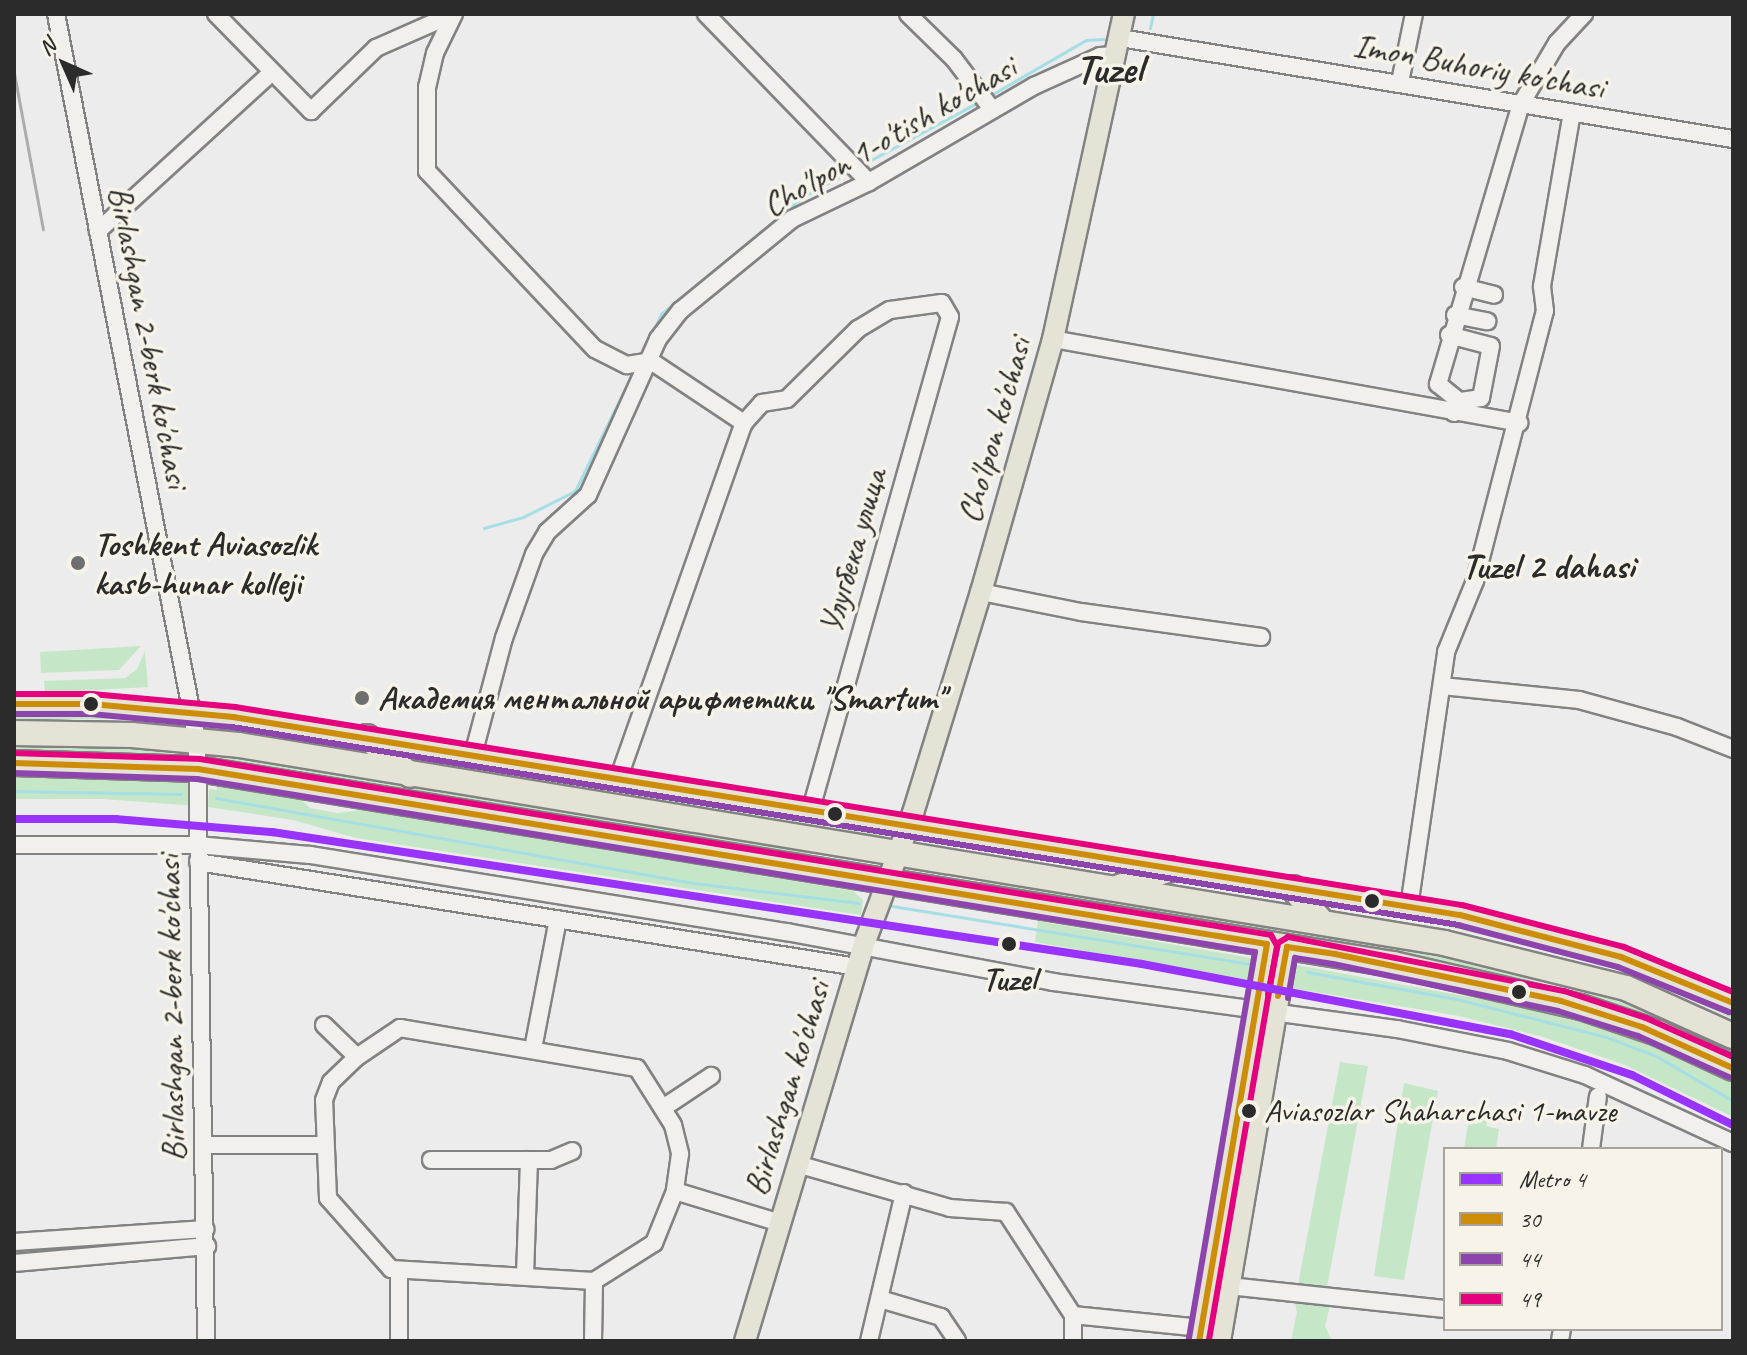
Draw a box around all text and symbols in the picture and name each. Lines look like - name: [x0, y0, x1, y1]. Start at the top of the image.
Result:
- north arrow: [24, 24, 104, 104]
- street label: Imon Buhoriy ko'chasi: [1350, 24, 1608, 108]
- text: N: [32, 32, 62, 62]
- district label: Tuzel: [1076, 44, 1142, 94]
- street label: Cho'lpon 1-o'tish ko'chasi: [755, 47, 1023, 225]
- street label: Birlashgan 2-berk ko'chasi: [100, 182, 198, 492]
- street label: Cho'lpon ko'chasi: [948, 333, 1040, 527]
- street label: Улугбека улица: [809, 464, 895, 638]
- place label: Toshkent Aviasozlik kasb-hunar kolleji: [94, 523, 315, 602]
- district label: Tuzel 2 dahasi: [1462, 545, 1634, 589]
- marker: Toshkent Aviasozlik kasb-hunar kolleji: [69, 554, 87, 572]
- place label: Академия ментальной арифметики "Smartum": [378, 678, 945, 718]
- marker: Академия ментальной арифметики "Smartum": [353, 689, 371, 707]
- unlabelled marker: [83, 696, 99, 712]
- unlabelled marker: [827, 806, 843, 822]
- street label: Birlashgan 2-berk ko'chasi: [148, 854, 194, 1162]
- unlabelled marker: [1364, 893, 1380, 909]
- marker: Tuzel: [998, 933, 1020, 955]
- place label: Tuzel: [982, 959, 1036, 999]
- street label: Birlashgan ko'chasi: [735, 976, 839, 1200]
- unlabelled marker: [1511, 984, 1527, 1000]
- place label: Aviasozlar Shaharchasi 1-mavze: [1264, 1092, 1616, 1130]
- marker: Aviasozlar Shaharchasi 1-mavze: [1241, 1103, 1257, 1119]
- legend: [1443, 1147, 1723, 1331]
- text: Metro 4: [1519, 1164, 1586, 1194]
- text: 30: [1519, 1204, 1541, 1234]
- text: 44: [1519, 1244, 1541, 1274]
- text: 49: [1519, 1284, 1541, 1314]

